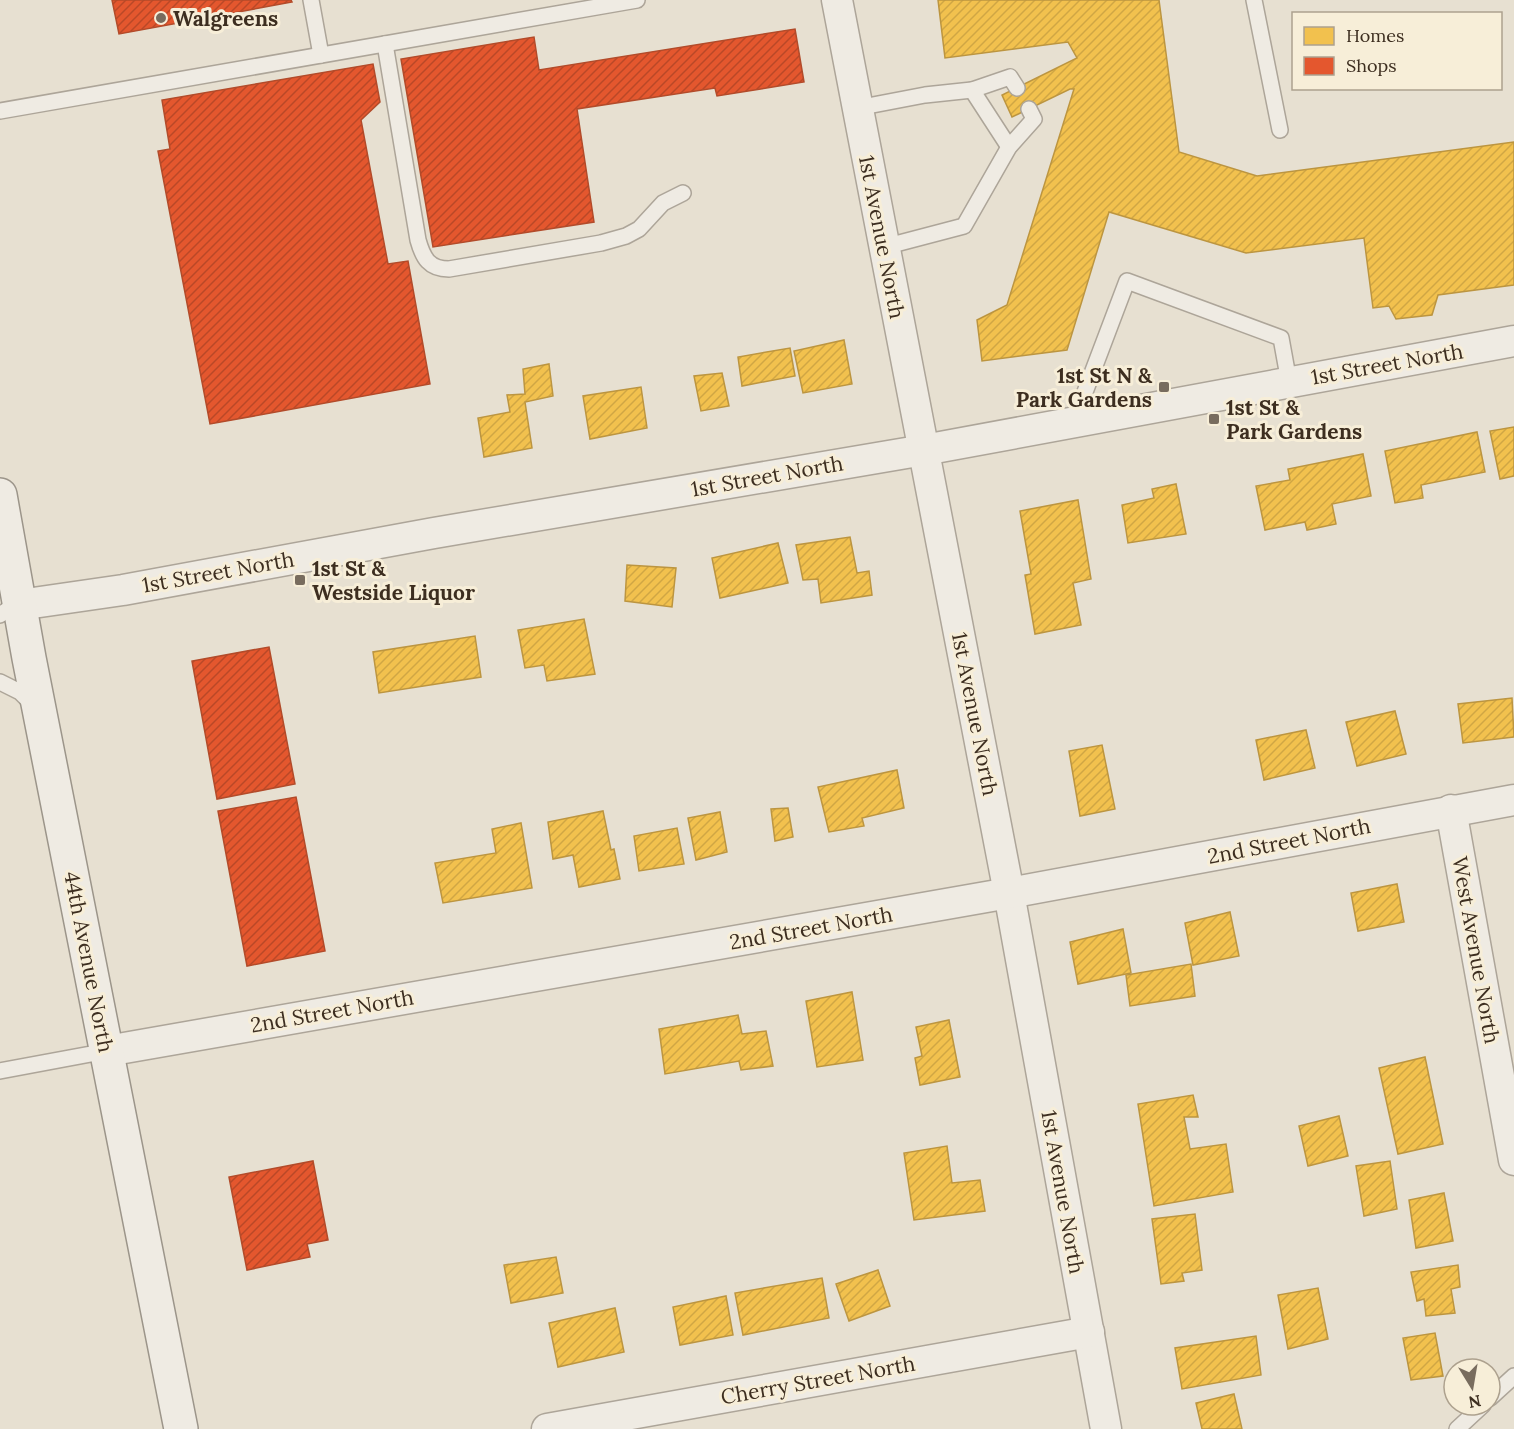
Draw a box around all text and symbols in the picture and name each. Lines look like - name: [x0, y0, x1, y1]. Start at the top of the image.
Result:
- place label: Walgreens: [173, 5, 278, 32]
- marker: Walgreens: [154, 11, 168, 25]
- legend: [1292, 12, 1502, 90]
- text: Homes: [1346, 24, 1404, 47]
- text: Shops: [1346, 54, 1397, 77]
- street label: 1st Avenue North: [853, 153, 911, 321]
- street label: 1st Street North: [1309, 337, 1465, 391]
- place label: 1st St N & Park Gardens: [1016, 362, 1153, 413]
- marker: 1st St N & Park Gardens: [1157, 380, 1171, 394]
- place label: 1st St & Park Gardens: [1226, 394, 1362, 445]
- marker: 1st St & Park Gardens: [1207, 412, 1221, 426]
- street label: 1st Street North: [689, 449, 845, 503]
- street label: 1st Street North: [140, 545, 296, 599]
- place label: 1st St & Westside Liquor: [312, 555, 475, 606]
- marker: 1st St & Westside Liquor: [293, 573, 307, 587]
- street label: 1st Avenue North: [946, 630, 1004, 798]
- street label: 2nd Street North: [1205, 812, 1373, 870]
- street label: West Avenue North: [1446, 854, 1506, 1046]
- street label: 44th Avenue North: [58, 869, 120, 1055]
- street label: 2nd Street North: [727, 900, 895, 956]
- street label: 2nd Street North: [248, 983, 416, 1039]
- street label: 1st Avenue North: [1035, 1108, 1091, 1276]
- street label: Cherry Street North: [719, 1350, 917, 1410]
- north arrow: [1442, 1357, 1502, 1417]
- text: N: [1467, 1391, 1483, 1413]

